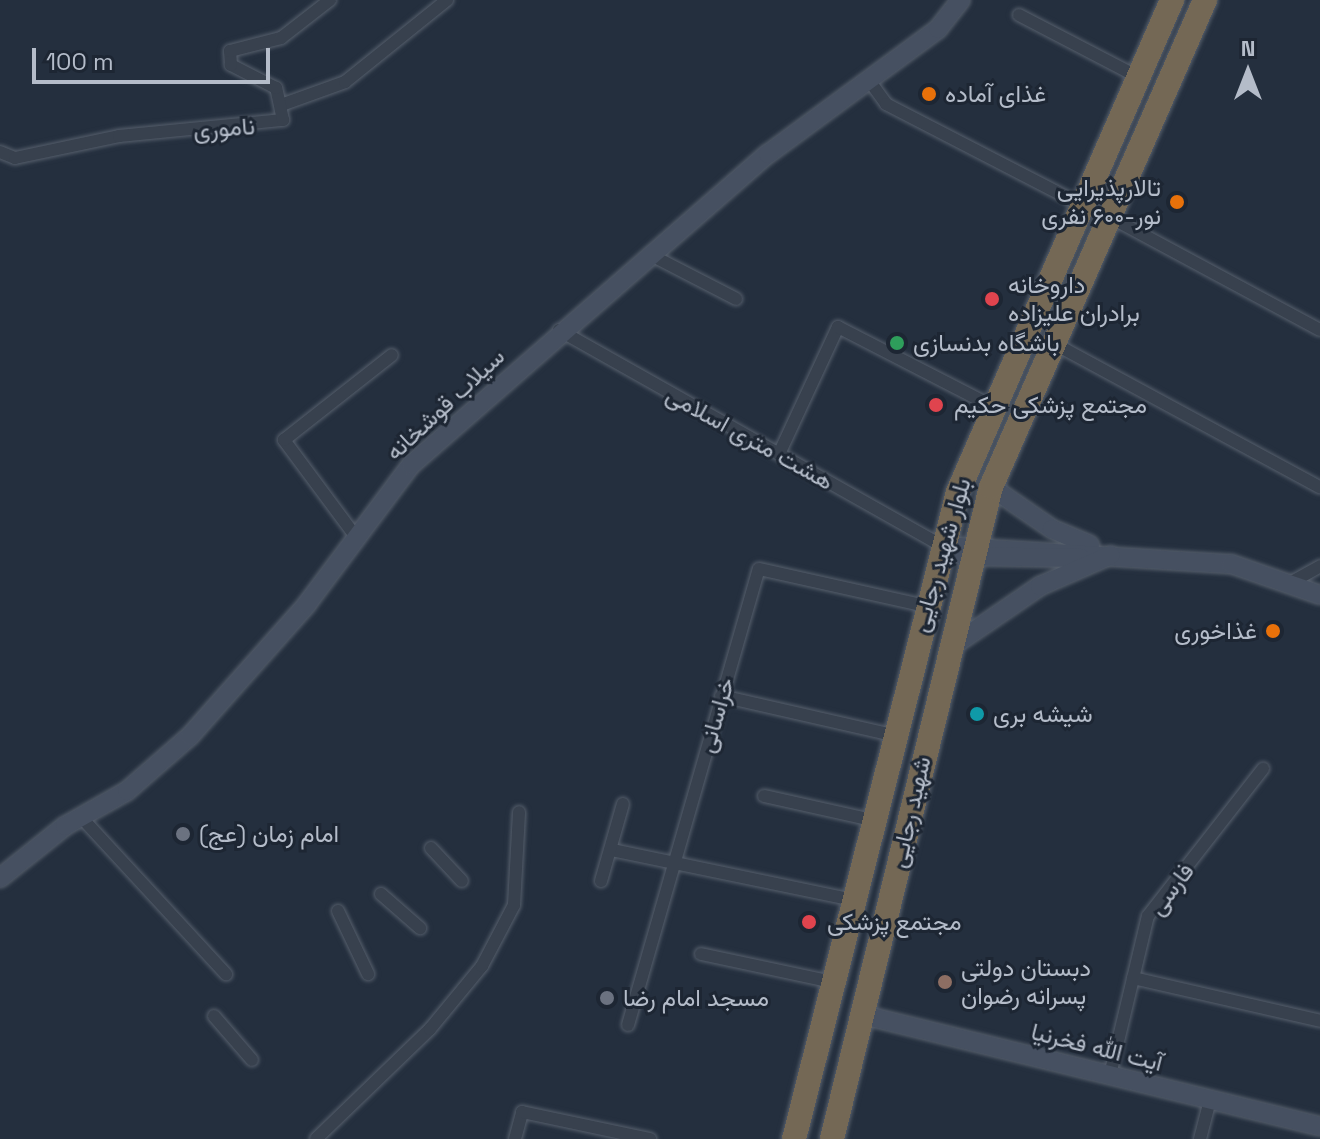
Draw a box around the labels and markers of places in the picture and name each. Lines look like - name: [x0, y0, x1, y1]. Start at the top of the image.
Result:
- place label: غذای آماده: [945, 80, 1046, 108]
- marker: غذای آماده: [920, 85, 938, 103]
- place label: تالارپذیرایی نور-۶۰۰ نفری: [1041, 174, 1161, 230]
- marker: تالارپذیرایی نور-۶۰۰ نفری: [1168, 193, 1186, 211]
- place label: داروخانه برادران علیزاده: [1008, 271, 1140, 327]
- marker: داروخانه برادران علیزاده: [983, 290, 1001, 308]
- place label: باشگاه بدنسازی: [913, 329, 1060, 357]
- marker: باشگاه بدنسازی: [888, 334, 906, 352]
- place label: مجتمع پزشکی حکیم: [954, 391, 1147, 419]
- marker: مجتمع پزشکی حکیم: [925, 394, 947, 416]
- place label: غذاخوری: [1174, 617, 1257, 645]
- marker: غذاخوری: [1264, 622, 1282, 640]
- place label: شیشه بری: [993, 700, 1093, 728]
- marker: شیشه بری: [968, 705, 986, 723]
- place label: امام زمان (عج): [199, 820, 339, 848]
- marker: امام زمان (عج): [174, 825, 192, 843]
- place label: مجتمع پزشکی: [827, 908, 962, 936]
- marker: مجتمع پزشکی: [798, 911, 820, 933]
- place label: دبستان دولتی پسرانه رضوان: [961, 954, 1091, 1010]
- marker: دبستان دولتی پسرانه رضوان: [936, 973, 954, 991]
- place label: مسجد امام رضا: [623, 984, 769, 1012]
- marker: مسجد امام رضا: [598, 989, 616, 1007]

